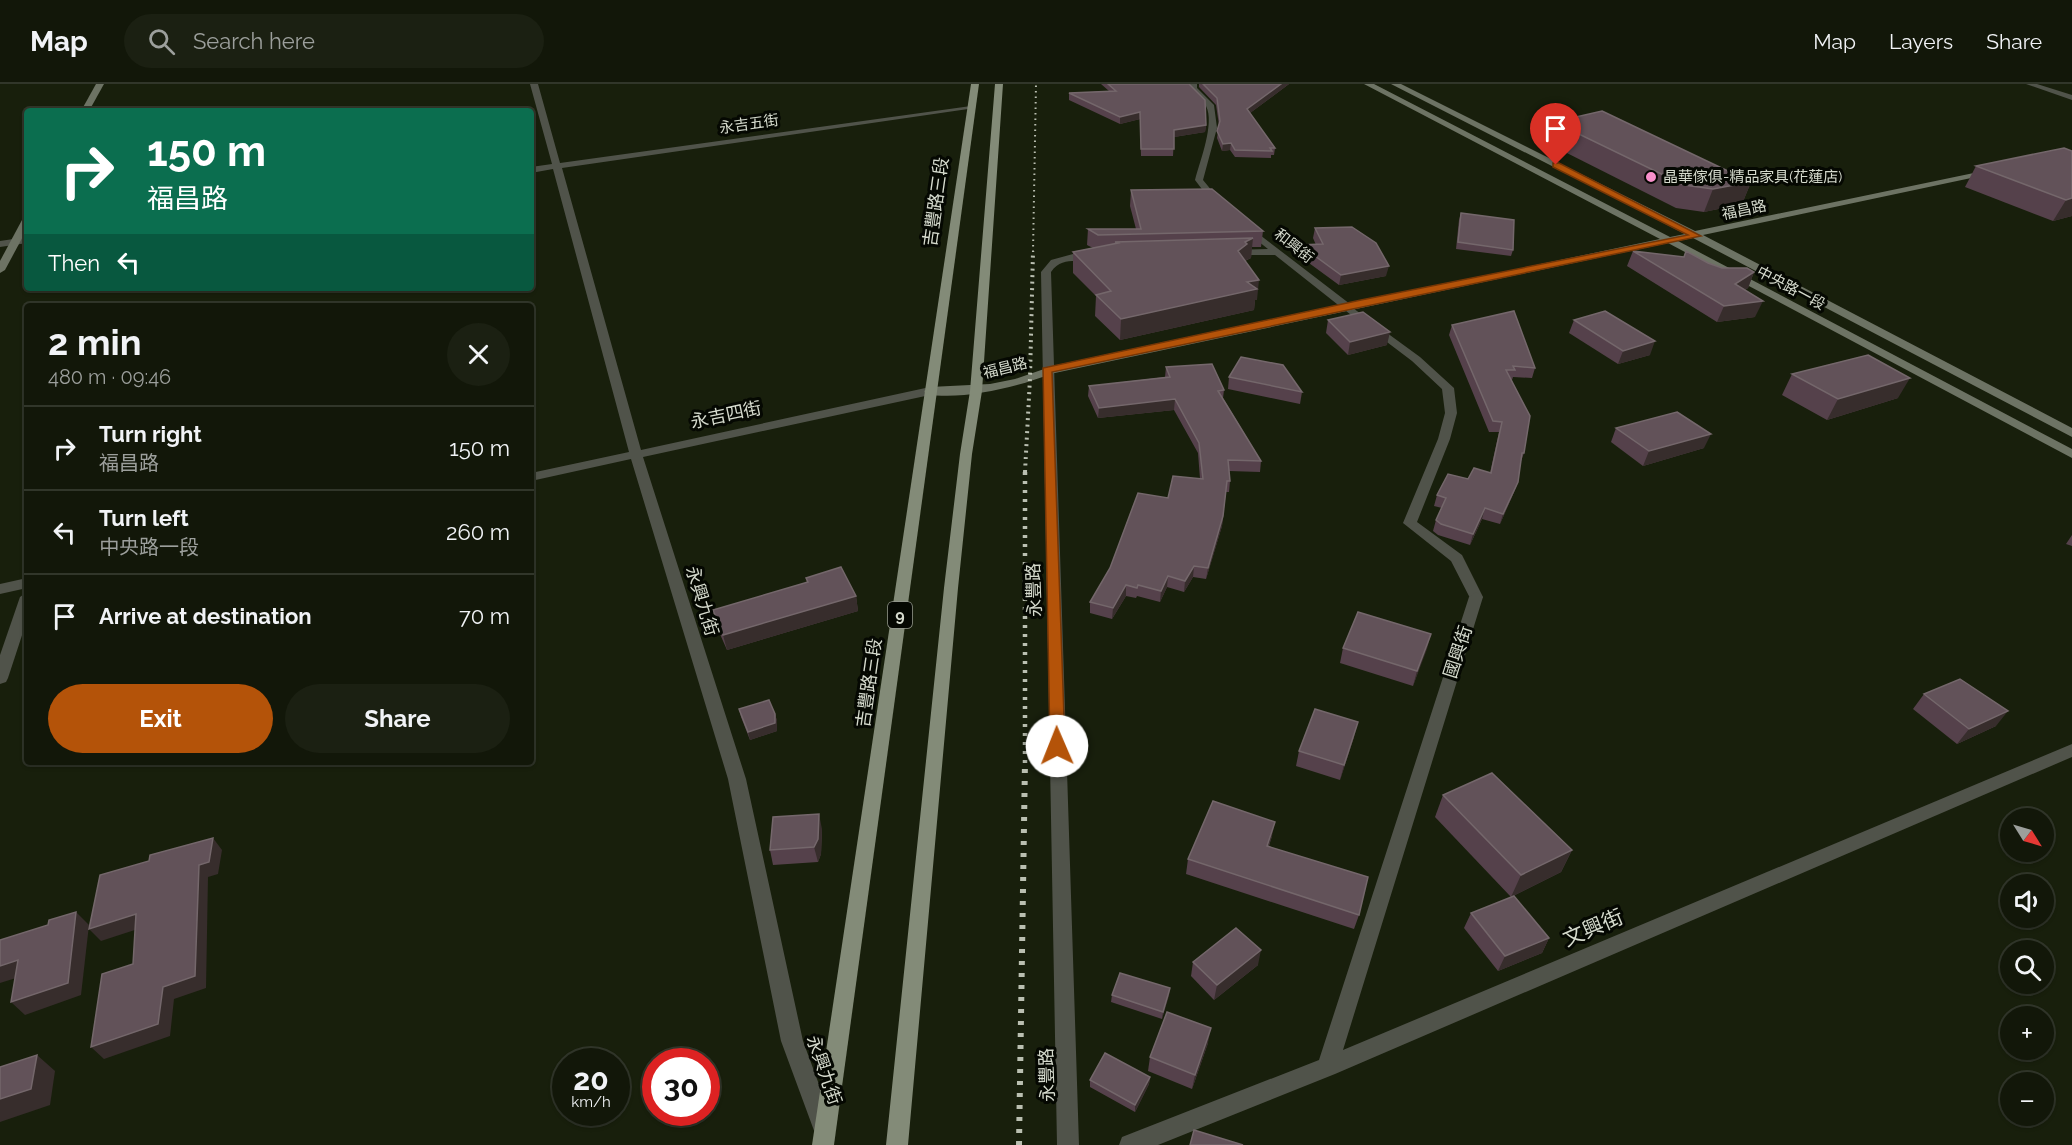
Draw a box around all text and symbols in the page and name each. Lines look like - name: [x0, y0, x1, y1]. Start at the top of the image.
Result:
- search box: [124, 14, 544, 68]
- text: Map: [30, 25, 88, 58]
- icon: search: [145, 25, 178, 58]
- text: Search here: [193, 28, 315, 54]
- text: Map: [1813, 29, 1856, 54]
- text: Layers: [1889, 29, 1953, 54]
- text: Share: [1986, 29, 2042, 54]
- pin: [1530, 103, 1581, 165]
- street label: 永吉五街: [718, 111, 780, 137]
- icon: arrive: [1539, 112, 1572, 145]
- text: 150 m: [147, 127, 266, 176]
- icon: right: [48, 132, 126, 210]
- street label: 吉豐路三段: [919, 156, 952, 248]
- place label: 晶華傢俱-精品家具(花蓮店): [1663, 168, 1842, 186]
- marker: 晶華傢俱-精品家具(花蓮店): [1644, 170, 1658, 184]
- text: 福昌路: [147, 183, 228, 214]
- street label: 福昌路: [1720, 197, 1768, 223]
- street label: 和興街: [1271, 225, 1317, 267]
- icon: left: [112, 246, 145, 279]
- text: Then: [48, 250, 100, 276]
- street label: 中央路一段: [1754, 262, 1828, 314]
- text: 2 min: [48, 321, 141, 363]
- button: close: [447, 323, 510, 386]
- street label: 福昌路: [981, 354, 1029, 382]
- text: 480 m · 09:46: [48, 365, 171, 389]
- street label: 永吉四街: [688, 397, 763, 432]
- text: Turn right: [99, 421, 202, 447]
- icon: right: [48, 432, 81, 465]
- text: 150 m: [449, 435, 510, 461]
- text: 福昌路: [99, 451, 159, 475]
- text: Turn left: [99, 505, 189, 531]
- icon: left: [48, 516, 81, 549]
- text: 260 m: [446, 519, 510, 545]
- text: 中央路一段: [99, 535, 199, 559]
- street label: 永興九街: [682, 563, 723, 638]
- street label: 永豐路: [1022, 563, 1045, 617]
- icon: arrive: [48, 600, 81, 633]
- road number: 9: [888, 602, 912, 628]
- text: Arrive at destination: [99, 603, 312, 629]
- text: 70 m: [459, 603, 510, 629]
- street label: 國興街: [1439, 623, 1476, 681]
- street label: 吉豐路三段: [852, 637, 885, 729]
- button: Exit: [48, 684, 273, 753]
- button: Share: [285, 684, 510, 753]
- position arrow: [1025, 714, 1089, 778]
- north arrow: [2000, 808, 2054, 862]
- map controls: [2000, 808, 2054, 1126]
- button: sound: [2000, 874, 2054, 928]
- street label: 文興街: [1559, 904, 1627, 951]
- button: search: [2000, 940, 2054, 994]
- button: +: [2000, 1006, 2054, 1060]
- street label: 永興九街: [803, 1032, 846, 1107]
- speed limit sign: 30: [642, 1048, 720, 1126]
- street label: 永豐路: [1035, 1048, 1058, 1102]
- text: 20: [573, 1062, 609, 1097]
- button: −: [2000, 1072, 2054, 1126]
- text: km/h: [571, 1093, 611, 1111]

